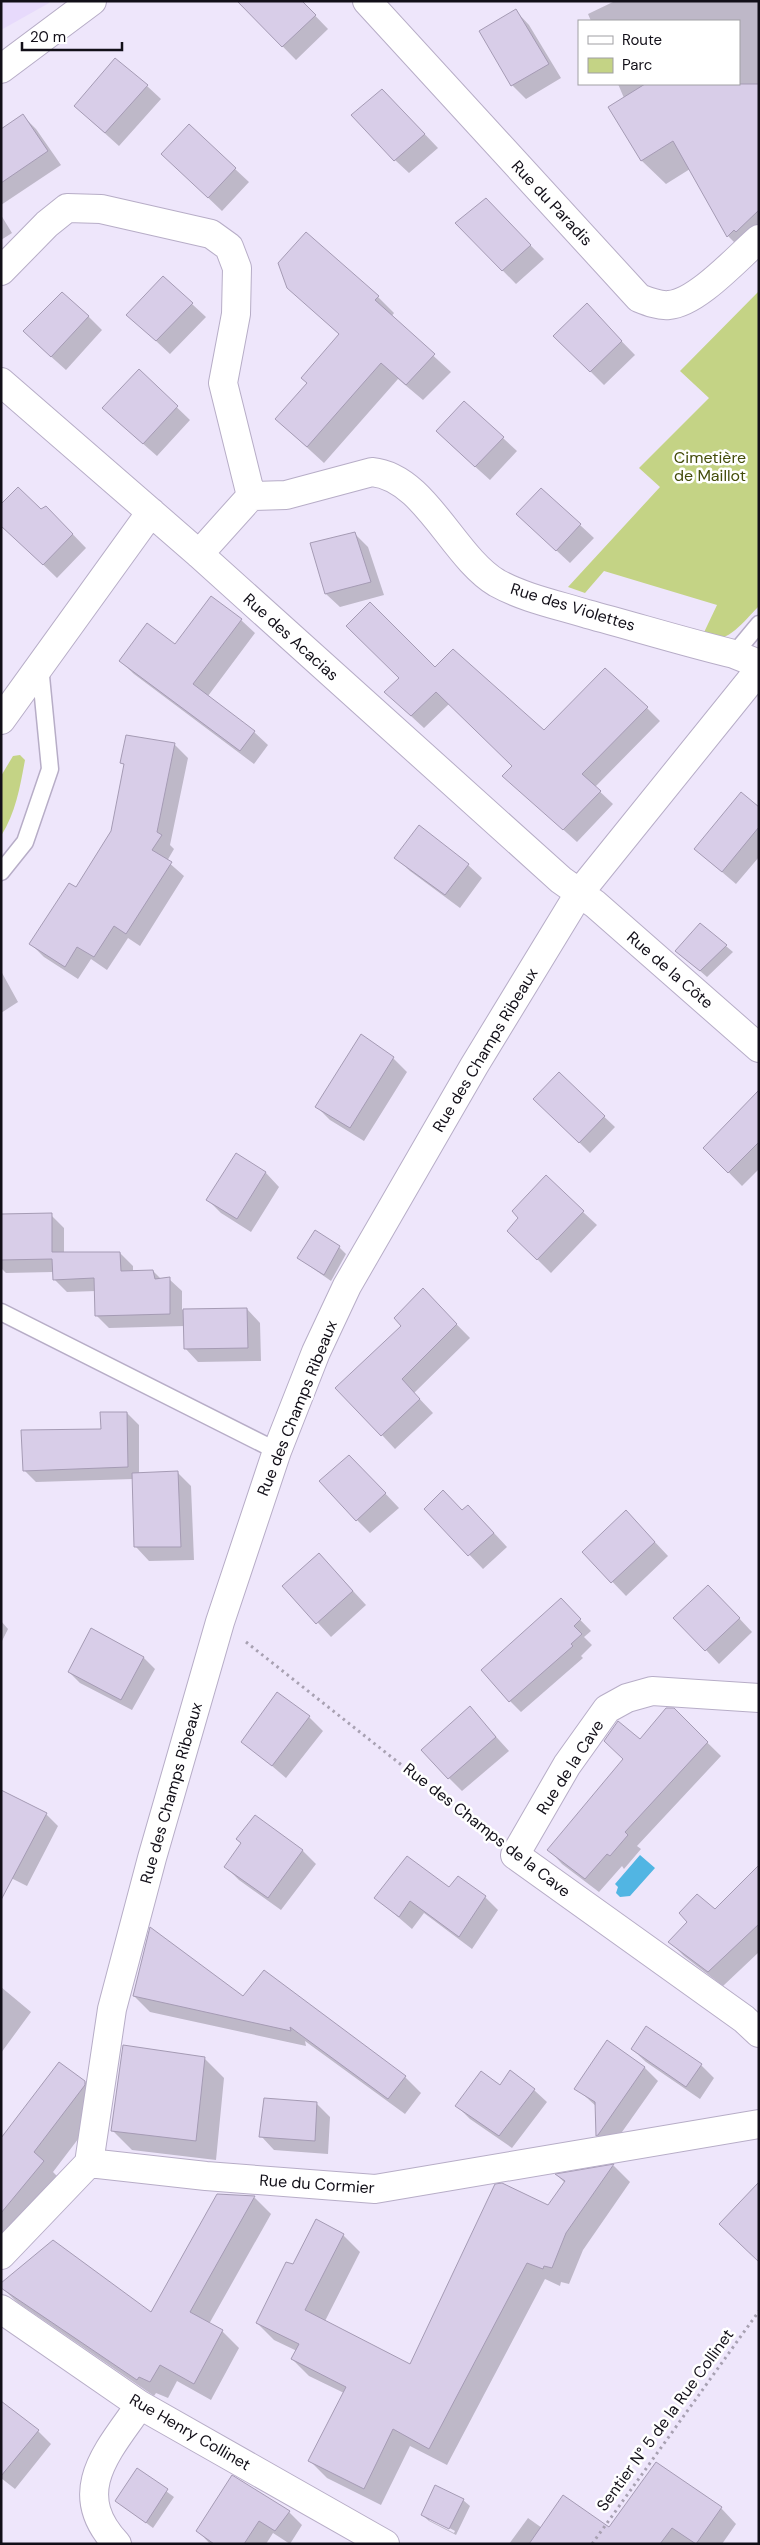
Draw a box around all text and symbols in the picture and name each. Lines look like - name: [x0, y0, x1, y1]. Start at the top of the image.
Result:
- scale bar: [22, 20, 122, 52]
- legend: [578, 20, 740, 85]
- text: 20 m: [30, 27, 66, 47]
- text: Route: [622, 30, 662, 50]
- text: Parc: [622, 55, 652, 75]
- street label: Rue du Paradis: [507, 156, 597, 250]
- park label: Cimetière de Maillot: [674, 447, 746, 486]
- street label: Rue des Violettes: [508, 578, 638, 636]
- street label: Rue des Acacias: [239, 589, 343, 685]
- street label: Rue de la Côte: [622, 927, 718, 1013]
- street label: Rue des Champs Ribeaux: [428, 964, 542, 1136]
- street label: Rue des Champs Ribeaux: [252, 1317, 342, 1499]
- street label: Rue des Champs Ribeaux: [135, 1700, 207, 1886]
- street label: Rue de la Cave: [532, 1716, 608, 1818]
- street label: Rue des Champs de la Cave: [399, 1758, 575, 1902]
- street label: Rue du Cormier: [259, 2169, 375, 2199]
- street label: Sentier N° 5 de la Rue Collinet: [592, 2325, 738, 2515]
- street label: Rue Henry Collinet: [126, 2389, 254, 2475]

